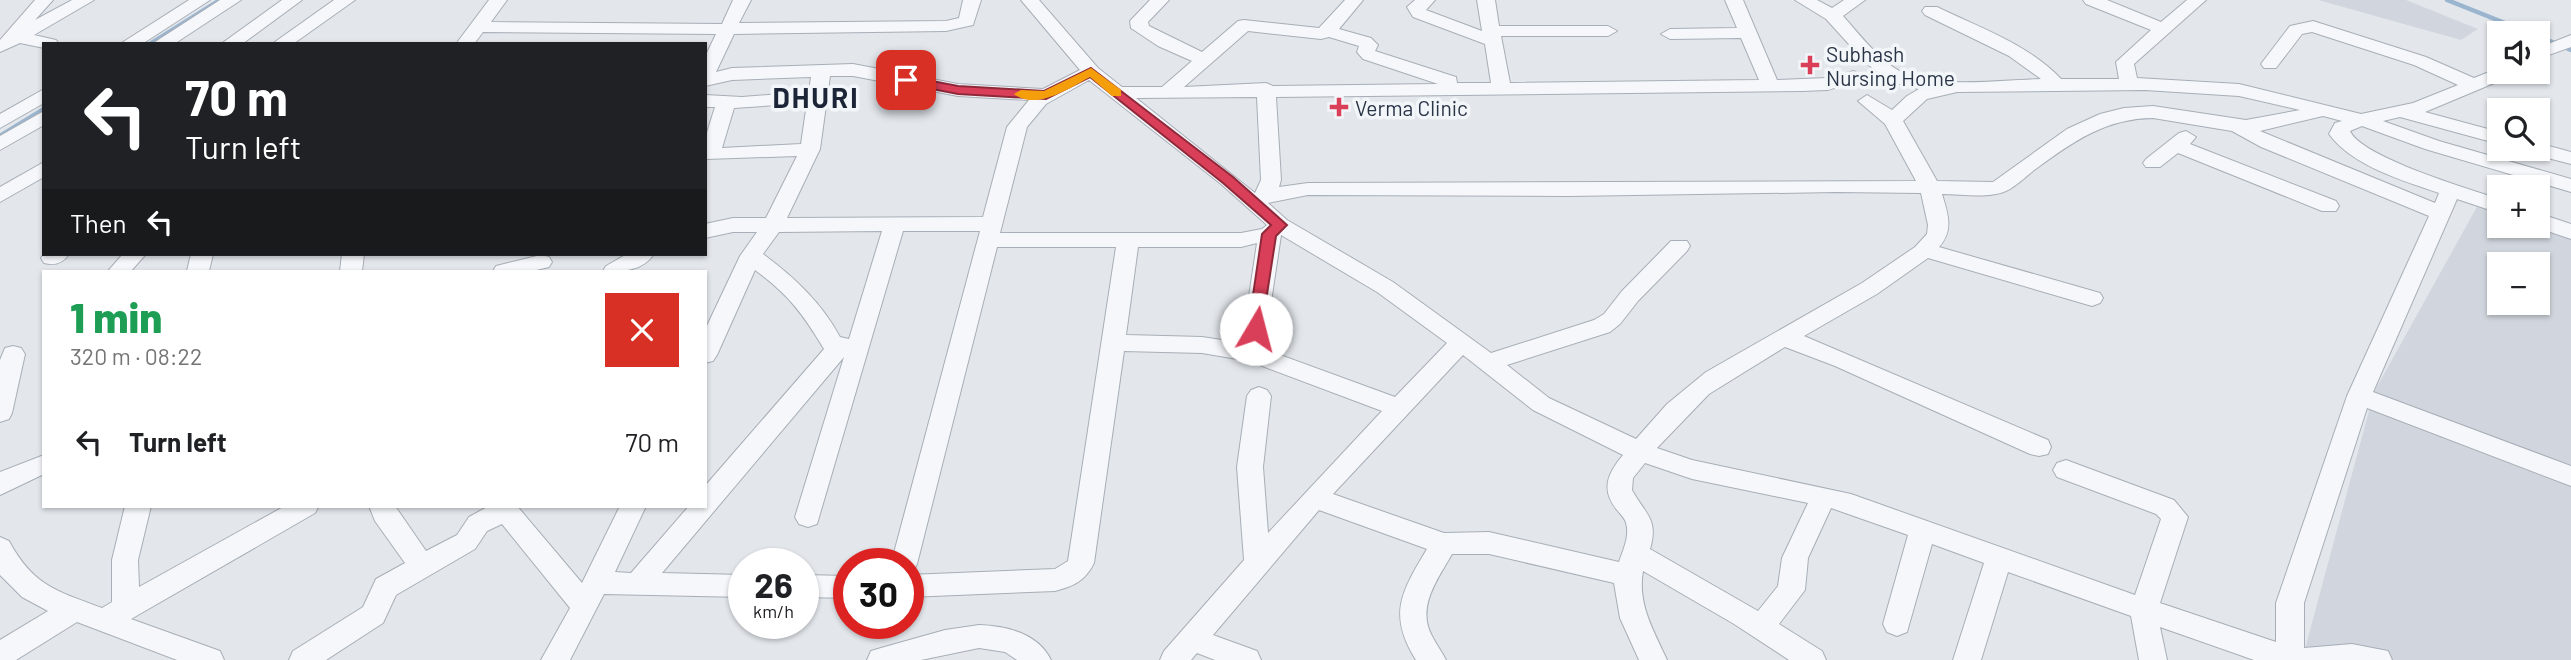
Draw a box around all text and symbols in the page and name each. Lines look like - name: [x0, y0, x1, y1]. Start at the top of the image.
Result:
- map controls: [2487, 21, 2550, 315]
- button: sound: [2487, 21, 2550, 84]
- place label: Subhash Nursing Home: [1826, 41, 1955, 90]
- pin: [876, 50, 936, 110]
- marker: Subhash Nursing Home: [1800, 55, 1820, 75]
- icon: arrive: [887, 61, 925, 99]
- text: 70 m: [185, 67, 288, 126]
- icon: left: [70, 70, 161, 161]
- district label: DHURI: [772, 80, 860, 114]
- place label: Verma Clinic: [1355, 95, 1468, 120]
- marker: Verma Clinic: [1329, 97, 1349, 117]
- button: search: [2487, 98, 2550, 161]
- text: Turn left: [185, 127, 302, 165]
- button: +: [2487, 175, 2550, 238]
- icon: left: [141, 203, 179, 241]
- text: Then: [70, 207, 127, 238]
- button: −: [2487, 252, 2550, 315]
- text: 1 min: [70, 291, 162, 341]
- position arrow: [1219, 292, 1293, 366]
- button: close: [605, 293, 679, 367]
- text: 320 m · 08:22: [70, 342, 202, 370]
- icon: left: [70, 423, 108, 461]
- text: Turn left: [129, 426, 227, 457]
- text: 70 m: [625, 426, 679, 457]
- speed limit sign: 30: [833, 548, 924, 639]
- text: 26: [754, 563, 793, 605]
- text: km/h: [753, 600, 794, 622]

